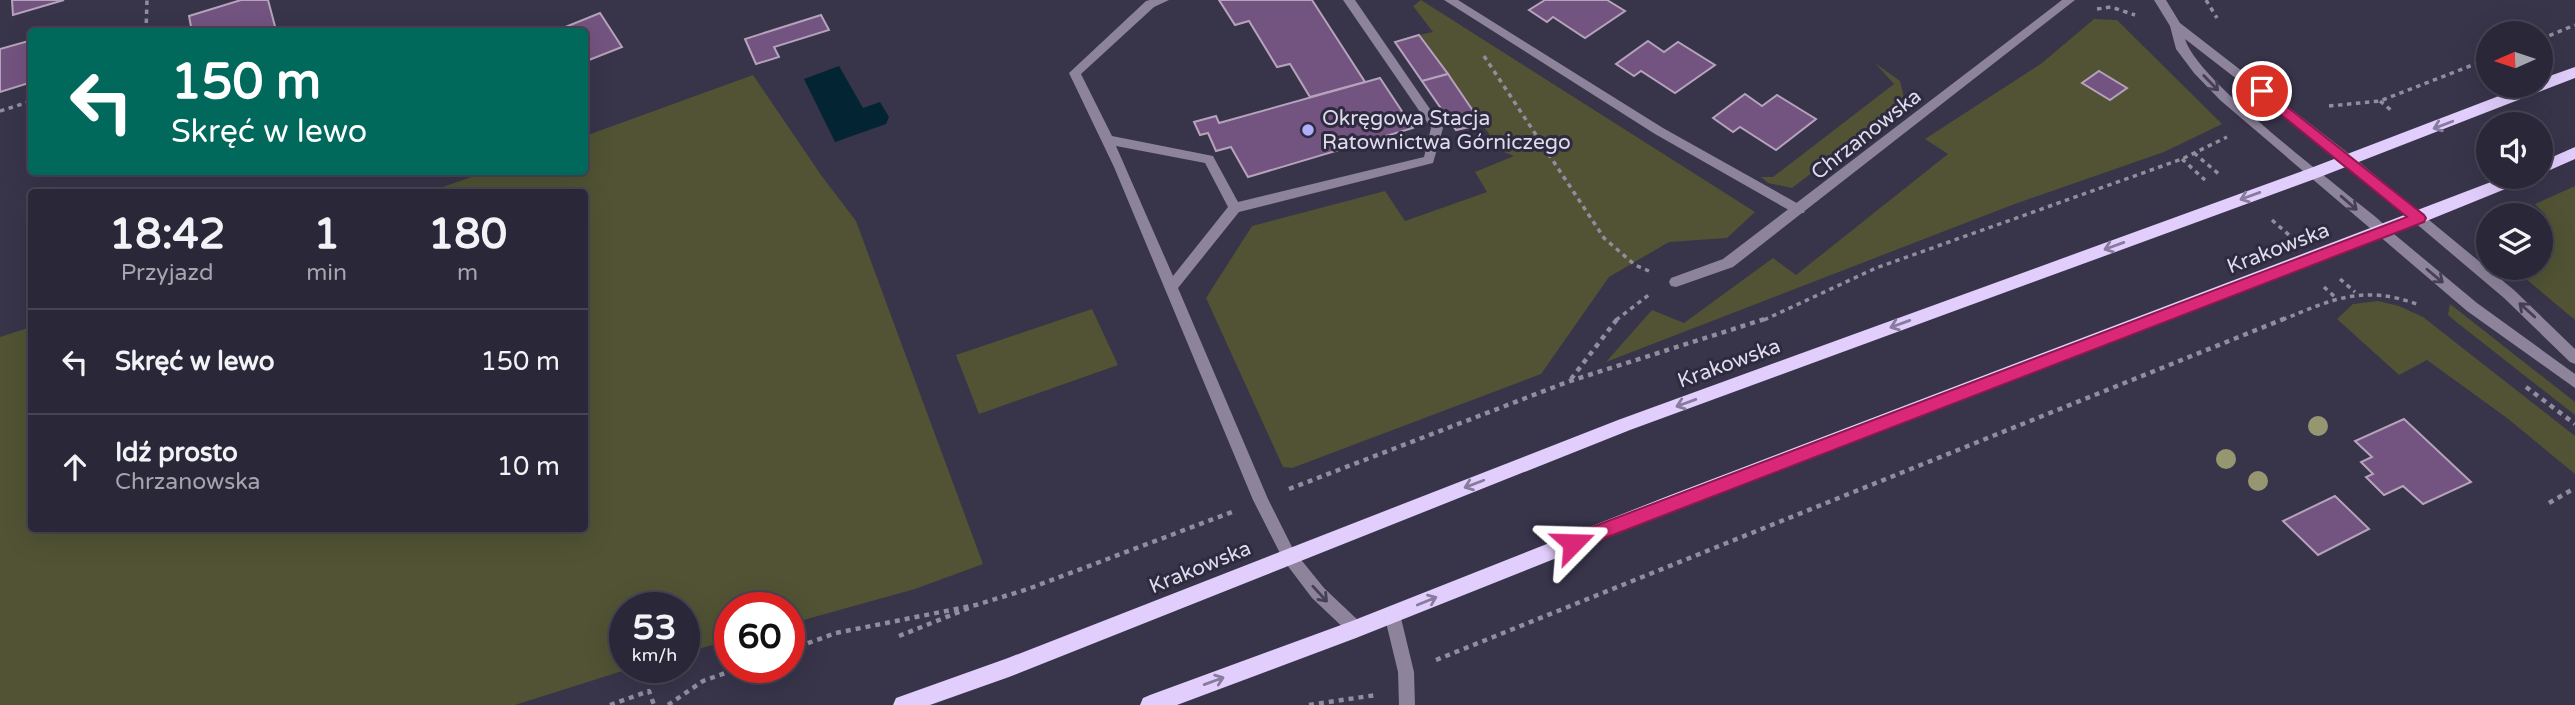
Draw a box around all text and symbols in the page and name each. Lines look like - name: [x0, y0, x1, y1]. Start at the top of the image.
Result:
- north arrow: [2476, 21, 2553, 98]
- map controls: [2476, 21, 2553, 280]
- text: 150 m: [171, 53, 321, 112]
- icon: left: [56, 56, 147, 147]
- pin: [2232, 61, 2292, 121]
- icon: arrive: [2243, 72, 2281, 110]
- one-way arrow: [2202, 74, 2219, 91]
- street label: Chrzanowska: [1806, 84, 1926, 185]
- place label: Okręgowa Stacja Ratownictwa Górniczego: [1322, 106, 1571, 155]
- button: sound: [2476, 112, 2553, 189]
- text: Skręć w lewo: [171, 113, 367, 151]
- one-way arrow: [2433, 120, 2455, 132]
- marker: Okręgowa Stacja Ratownictwa Górniczego: [1300, 122, 1316, 138]
- one-way arrow: [2240, 191, 2262, 204]
- one-way arrow: [2339, 195, 2357, 211]
- button: layers: [2476, 203, 2553, 280]
- text: 18:42: [109, 209, 225, 260]
- text: 1: [313, 209, 340, 260]
- text: 180: [428, 209, 507, 260]
- street label: Krakowska: [2223, 218, 2333, 279]
- one-way arrow: [2103, 241, 2125, 253]
- text: Przyjazd: [121, 259, 213, 287]
- text: min: [306, 259, 347, 287]
- text: m: [457, 259, 478, 287]
- one-way arrow: [2426, 268, 2444, 284]
- one-way arrow: [2518, 302, 2536, 318]
- one-way arrow: [1889, 319, 1911, 332]
- street label: Krakowska: [1674, 333, 1784, 394]
- icon: left: [56, 343, 94, 381]
- text: Skręć w lewo: [115, 346, 275, 377]
- text: 150 m: [480, 346, 560, 377]
- one-way arrow: [1676, 397, 1698, 410]
- text: Idź prosto: [115, 437, 238, 468]
- icon: ahead: [56, 448, 94, 486]
- text: 10 m: [497, 451, 560, 482]
- text: Chrzanowska: [115, 468, 261, 496]
- one-way arrow: [1463, 478, 1485, 491]
- position arrow: [1536, 506, 1610, 580]
- street label: Krakowska: [1146, 536, 1255, 599]
- one-way arrow: [1312, 585, 1329, 602]
- speed limit sign: 60: [714, 592, 805, 683]
- one-way arrow: [1416, 593, 1437, 606]
- text: 53: [633, 607, 676, 649]
- text: km/h: [632, 644, 677, 666]
- one-way arrow: [1203, 674, 1225, 686]

